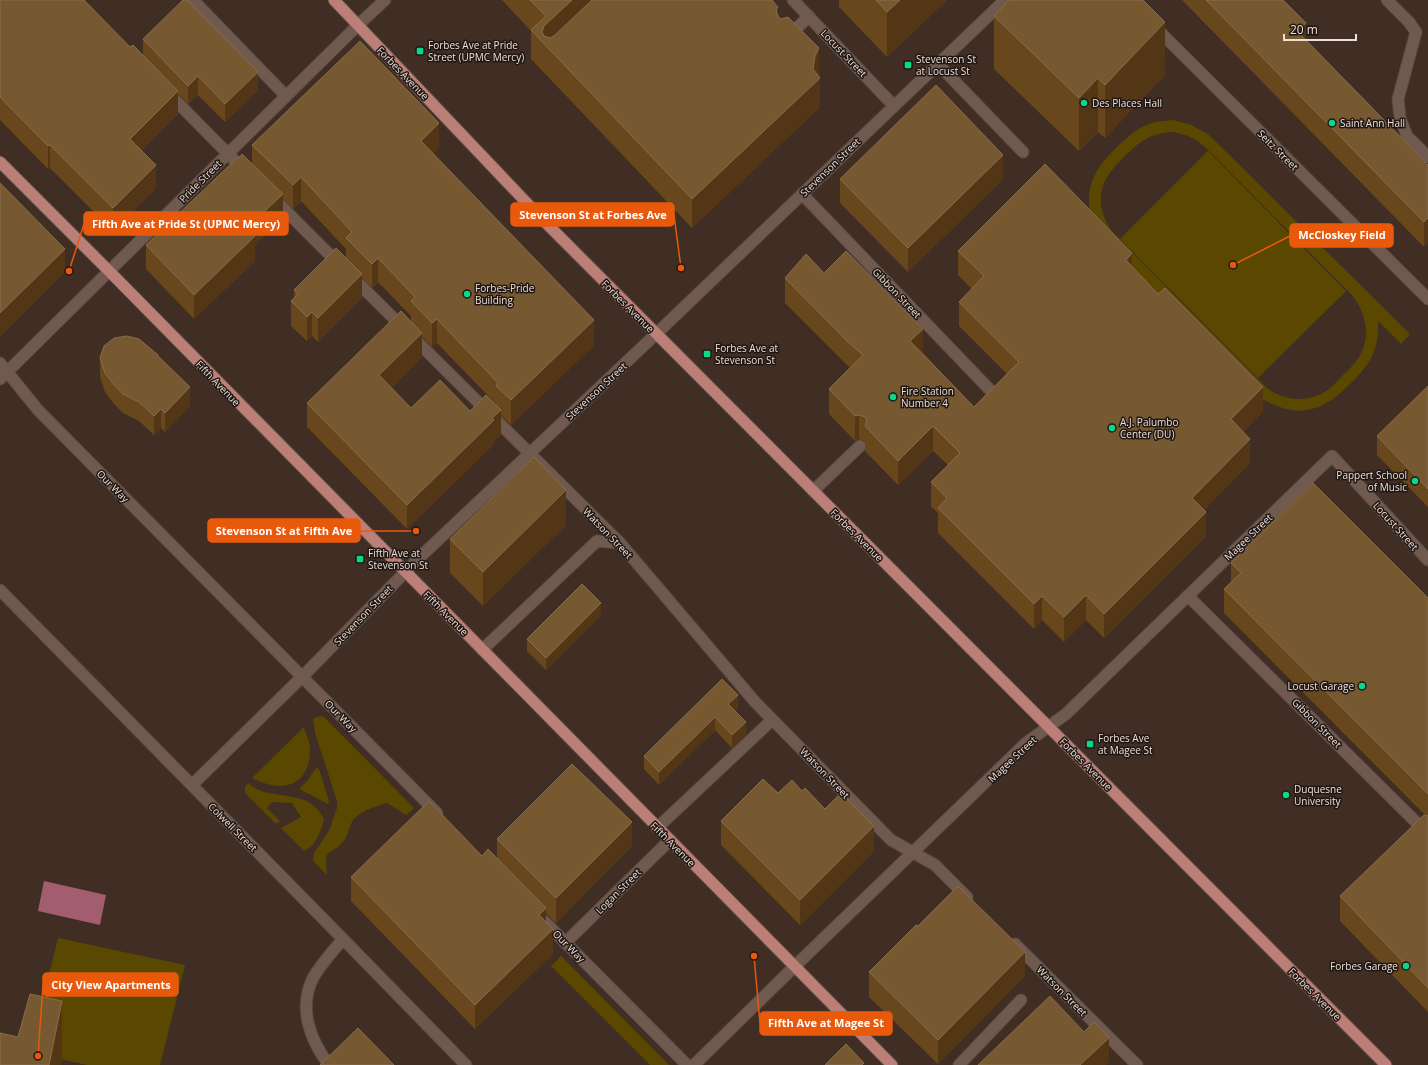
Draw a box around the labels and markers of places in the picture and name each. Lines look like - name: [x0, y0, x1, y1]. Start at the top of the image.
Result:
- place label: Forbes Ave at Pride Street (UPMC Mercy): [428, 38, 524, 64]
- marker: Forbes Ave at Pride Street (UPMC Mercy): [415, 46, 425, 56]
- place label: Stevenson St at Locust St: [916, 52, 976, 78]
- marker: Stevenson St at Locust St: [903, 60, 913, 70]
- place label: Des Places Hall: [1092, 96, 1162, 110]
- marker: Des Places Hall: [1079, 98, 1089, 108]
- place label: Saint Ann Hall: [1340, 116, 1405, 130]
- marker: Saint Ann Hall: [1327, 118, 1337, 128]
- callout: Stevenson St at Forbes Ave: [511, 203, 674, 226]
- callout: Fifth Ave at Pride St (UPMC Mercy): [84, 212, 288, 235]
- callout: McCloskey Field: [1290, 224, 1393, 247]
- place label: Forbes-Pride Building: [475, 281, 535, 307]
- marker: Forbes-Pride Building: [462, 289, 472, 299]
- place label: Forbes Ave at Stevenson St: [715, 341, 778, 367]
- marker: Forbes Ave at Stevenson St: [702, 349, 712, 359]
- place label: Fire Station Number 4: [901, 384, 954, 410]
- marker: Fire Station Number 4: [888, 392, 898, 402]
- place label: A.J. Palumbo Center (DU): [1120, 415, 1178, 441]
- marker: A.J. Palumbo Center (DU): [1107, 423, 1117, 433]
- place label: Pappert School of Music: [1336, 468, 1407, 494]
- marker: Pappert School of Music: [1410, 476, 1420, 486]
- callout: Stevenson St at Fifth Ave: [208, 519, 360, 542]
- place label: Fifth Ave at Stevenson St: [368, 546, 428, 572]
- marker: Fifth Ave at Stevenson St: [355, 554, 365, 564]
- place label: Locust Garage: [1287, 679, 1354, 693]
- marker: Locust Garage: [1357, 681, 1367, 691]
- place label: Forbes Ave at Magee St: [1098, 731, 1153, 757]
- marker: Forbes Ave at Magee St: [1085, 739, 1095, 749]
- place label: Duquesne University: [1294, 782, 1342, 808]
- marker: Duquesne University: [1281, 790, 1291, 800]
- place label: Forbes Garage: [1330, 959, 1398, 973]
- marker: Forbes Garage: [1401, 961, 1411, 971]
- callout: City View Apartments: [43, 973, 178, 996]
- callout: Fifth Ave at Magee St: [760, 1012, 892, 1035]

